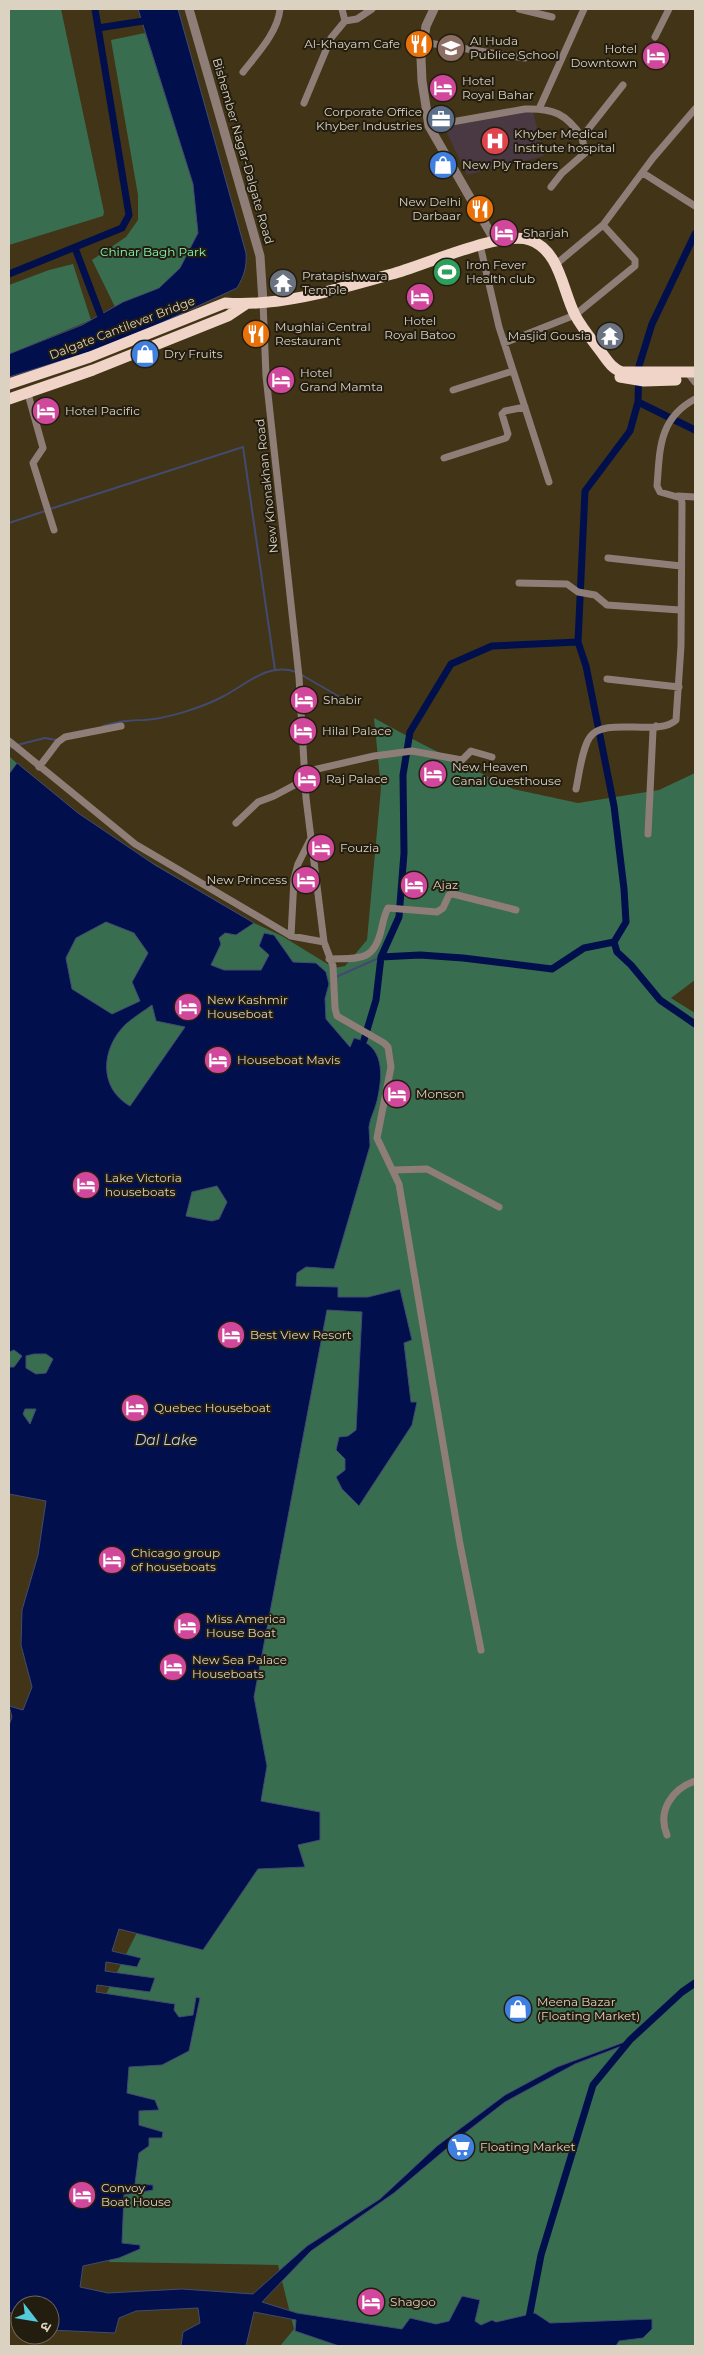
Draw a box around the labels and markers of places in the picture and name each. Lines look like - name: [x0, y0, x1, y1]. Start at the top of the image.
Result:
- restaurant icon: Al-Khayam Cafe: [404, 29, 434, 59]
- school or university icon: Al Huda Publice School: [436, 33, 466, 63]
- place label: Al Huda Publice School: [470, 33, 559, 62]
- place label: Al-Khayam Cafe: [304, 36, 400, 51]
- place label: Hotel Downtown: [570, 41, 637, 70]
- hotel icon: Hotel Downtown: [641, 41, 671, 71]
- hotel icon: Hotel Royal Bahar: [428, 73, 458, 103]
- place label: Hotel Royal Bahar: [462, 73, 534, 102]
- place label: Corporate Office Khyber Industries: [316, 104, 422, 133]
- office icon: Corporate Office Khyber Industries: [426, 104, 456, 134]
- hospital icon: Khyber Medical Institute hospital: [480, 126, 510, 156]
- place label: Khyber Medical Institute hospital: [514, 126, 615, 155]
- shop icon: New Ply Traders: [428, 150, 458, 180]
- place label: New Ply Traders: [462, 157, 558, 172]
- place label: New Delhi Darbaar: [399, 194, 461, 223]
- restaurant icon: New Delhi Darbaar: [465, 194, 495, 224]
- hotel icon: Sharjah: [489, 218, 519, 248]
- place label: Sharjah: [523, 225, 569, 240]
- sports icon: Iron Fever Health club: [432, 257, 462, 287]
- place label: Iron Fever Health club: [466, 257, 535, 286]
- temple icon: Pratapishwara Temple: [268, 268, 298, 298]
- place label: Pratapishwara Temple: [302, 268, 387, 297]
- hotel icon: Hotel Royal Batoo: [405, 282, 435, 312]
- place label: Hotel Royal Batoo: [384, 313, 456, 342]
- restaurant icon: Mughlai Central Restaurant: [241, 319, 271, 349]
- place label: Mughlai Central Restaurant: [275, 319, 371, 348]
- temple icon: Masjid Gousia: [595, 321, 625, 351]
- place label: Masjid Gousia: [508, 328, 591, 343]
- shop icon: Dry Fruits: [130, 339, 160, 369]
- place label: Dry Fruits: [164, 346, 223, 361]
- hotel icon: Hotel Grand Mamta: [266, 365, 296, 395]
- place label: Hotel Grand Mamta: [300, 365, 383, 394]
- hotel icon: Hotel Pacific: [31, 396, 61, 426]
- place label: Hotel Pacific: [65, 403, 140, 418]
- hotel icon: Shabir: [289, 685, 319, 715]
- place label: Shabir: [323, 692, 362, 707]
- hotel icon: Hilal Palace: [288, 716, 318, 746]
- place label: Hilal Palace: [322, 723, 391, 738]
- hotel icon: New Heaven Canal Guesthouse: [418, 759, 448, 789]
- place label: New Heaven Canal Guesthouse: [452, 759, 561, 788]
- hotel icon: Raj Palace: [292, 764, 322, 794]
- place label: Raj Palace: [326, 771, 388, 786]
- hotel icon: Fouzia: [306, 833, 336, 863]
- place label: Fouzia: [340, 840, 379, 855]
- hotel icon: New Princess: [291, 865, 321, 895]
- hotel icon: Ajaz: [399, 870, 429, 900]
- place label: New Princess: [206, 872, 287, 887]
- place label: Ajaz: [433, 877, 458, 892]
- hotel icon: New Kashmir Houseboat: [173, 992, 203, 1022]
- place label: New Kashmir Houseboat: [207, 992, 288, 1021]
- hotel icon: Houseboat Mavis: [203, 1045, 233, 1075]
- place label: Houseboat Mavis: [237, 1052, 340, 1067]
- hotel icon: Monson: [382, 1079, 412, 1109]
- place label: Monson: [416, 1086, 465, 1101]
- hotel icon: Lake Victoria houseboats: [71, 1170, 101, 1200]
- place label: Lake Victoria houseboats: [105, 1170, 182, 1199]
- hotel icon: Best View Resort: [216, 1320, 246, 1350]
- place label: Best View Resort: [250, 1327, 352, 1342]
- hotel icon: Quebec Houseboat: [120, 1393, 150, 1423]
- place label: Quebec Houseboat: [154, 1400, 271, 1415]
- hotel icon: Chicago group of houseboats: [97, 1545, 127, 1575]
- place label: Chicago group of houseboats: [131, 1545, 220, 1574]
- hotel icon: Miss America House Boat: [172, 1611, 202, 1641]
- place label: Miss America House Boat: [206, 1611, 286, 1640]
- hotel icon: New Sea Palace Houseboats: [158, 1652, 188, 1682]
- place label: New Sea Palace Houseboats: [192, 1652, 287, 1681]
- shop icon: Meena Bazar (Floating Market): [503, 1994, 533, 2024]
- place label: Meena Bazar (Floating Market): [537, 1994, 640, 2023]
- supermarket icon: Floating Market: [446, 2132, 476, 2162]
- place label: Floating Market: [480, 2139, 575, 2154]
- hotel icon: Convoy Boat House: [67, 2180, 97, 2210]
- place label: Convoy Boat House: [101, 2180, 171, 2209]
- hotel icon: Shagoo: [356, 2287, 386, 2317]
- place label: Shagoo: [390, 2294, 436, 2309]

